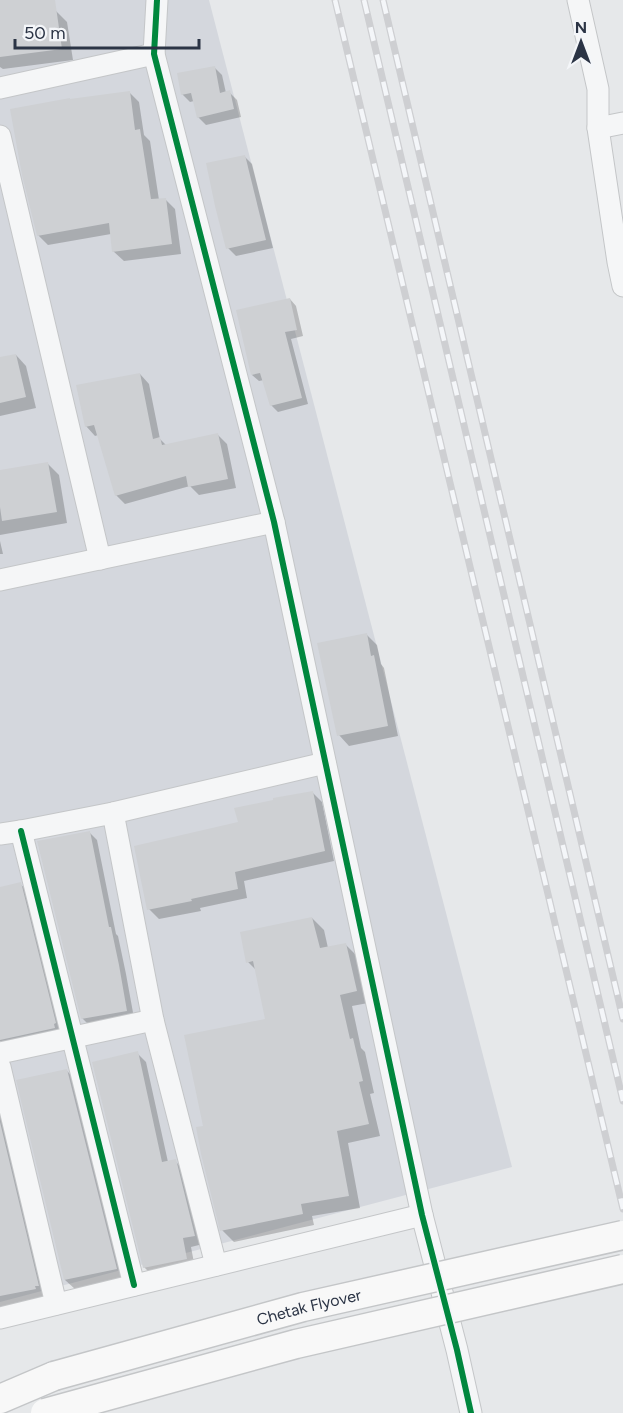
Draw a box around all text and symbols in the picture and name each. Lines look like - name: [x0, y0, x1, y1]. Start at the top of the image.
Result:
- scale bar: [15, 12, 200, 50]
- north arrow: [551, 12, 611, 72]
- text: N: [575, 18, 587, 37]
- text: 50 m: [24, 22, 66, 44]
- street label: Chetak Flyover: [254, 1285, 363, 1329]

